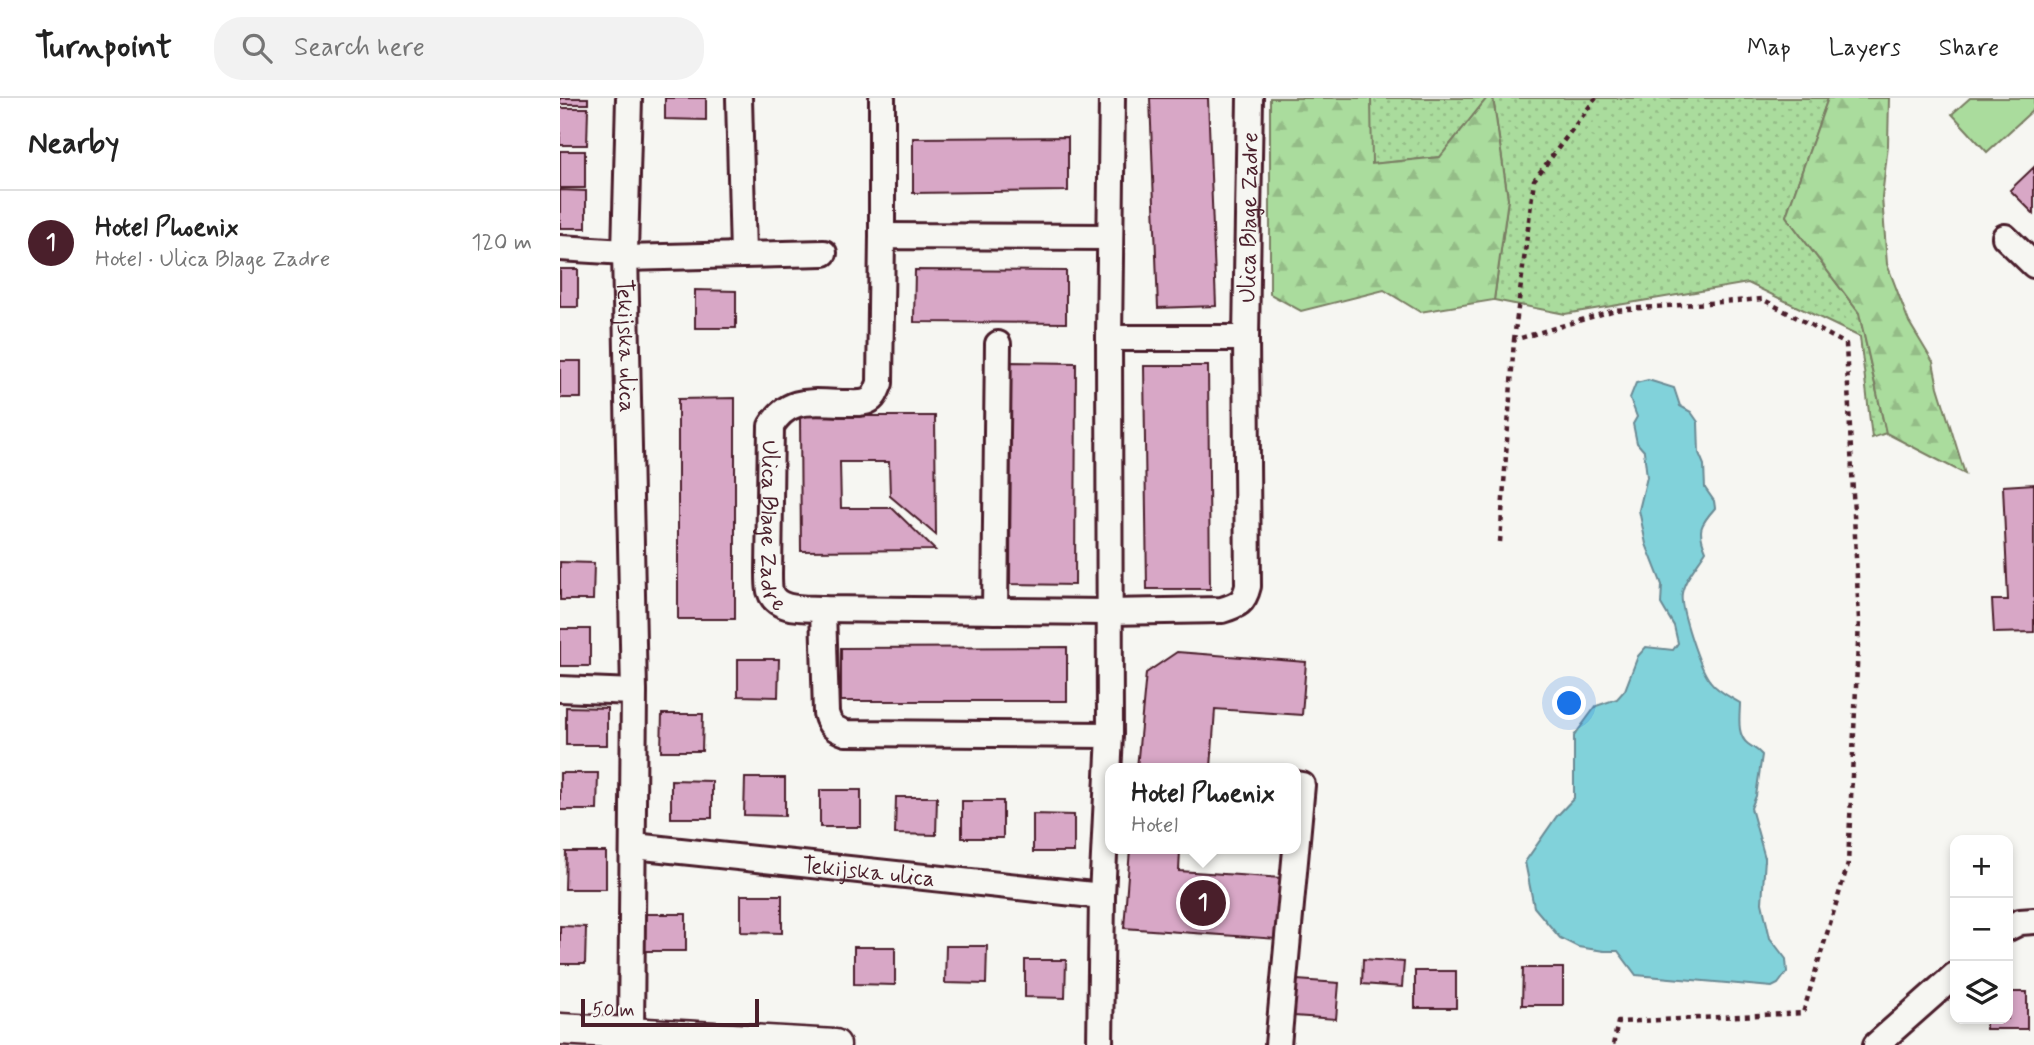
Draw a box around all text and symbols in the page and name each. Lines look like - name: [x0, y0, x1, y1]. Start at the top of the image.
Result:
- search box: [214, 17, 704, 80]
- text: Turnpoint: [35, 26, 172, 70]
- icon: search: [238, 29, 276, 67]
- text: Search here: [294, 31, 425, 65]
- text: Map: [1747, 33, 1791, 64]
- text: Layers: [1829, 33, 1901, 64]
- text: Share: [1939, 33, 1999, 64]
- text: Nearby: [28, 124, 119, 163]
- street label: Ulica Blage Zadre: [1234, 132, 1266, 303]
- text: Hotel Phoenix: [95, 211, 239, 245]
- text: 1: [46, 228, 56, 258]
- text: 120 m: [471, 228, 532, 258]
- text: Hotel · Ulica Blage Zadre: [95, 245, 330, 275]
- street label: Tekijska ulica: [609, 279, 641, 413]
- street label: Ulica Blage Zadre: [752, 440, 790, 620]
- your location: [1552, 686, 1586, 720]
- popup: [1105, 763, 1301, 854]
- text: Hotel Phoenix: [1131, 777, 1275, 811]
- text: Hotel: [1131, 811, 1178, 841]
- map controls: [1950, 835, 2013, 1024]
- button: +: [1950, 835, 2013, 898]
- street label: Tekijska ulica: [801, 851, 936, 895]
- pin: 1: [1180, 877, 1226, 929]
- button: −: [1950, 898, 2013, 961]
- button: layers: [1950, 961, 2013, 1024]
- scale bar: [581, 996, 760, 1028]
- text: 50 m: [592, 998, 635, 1023]

